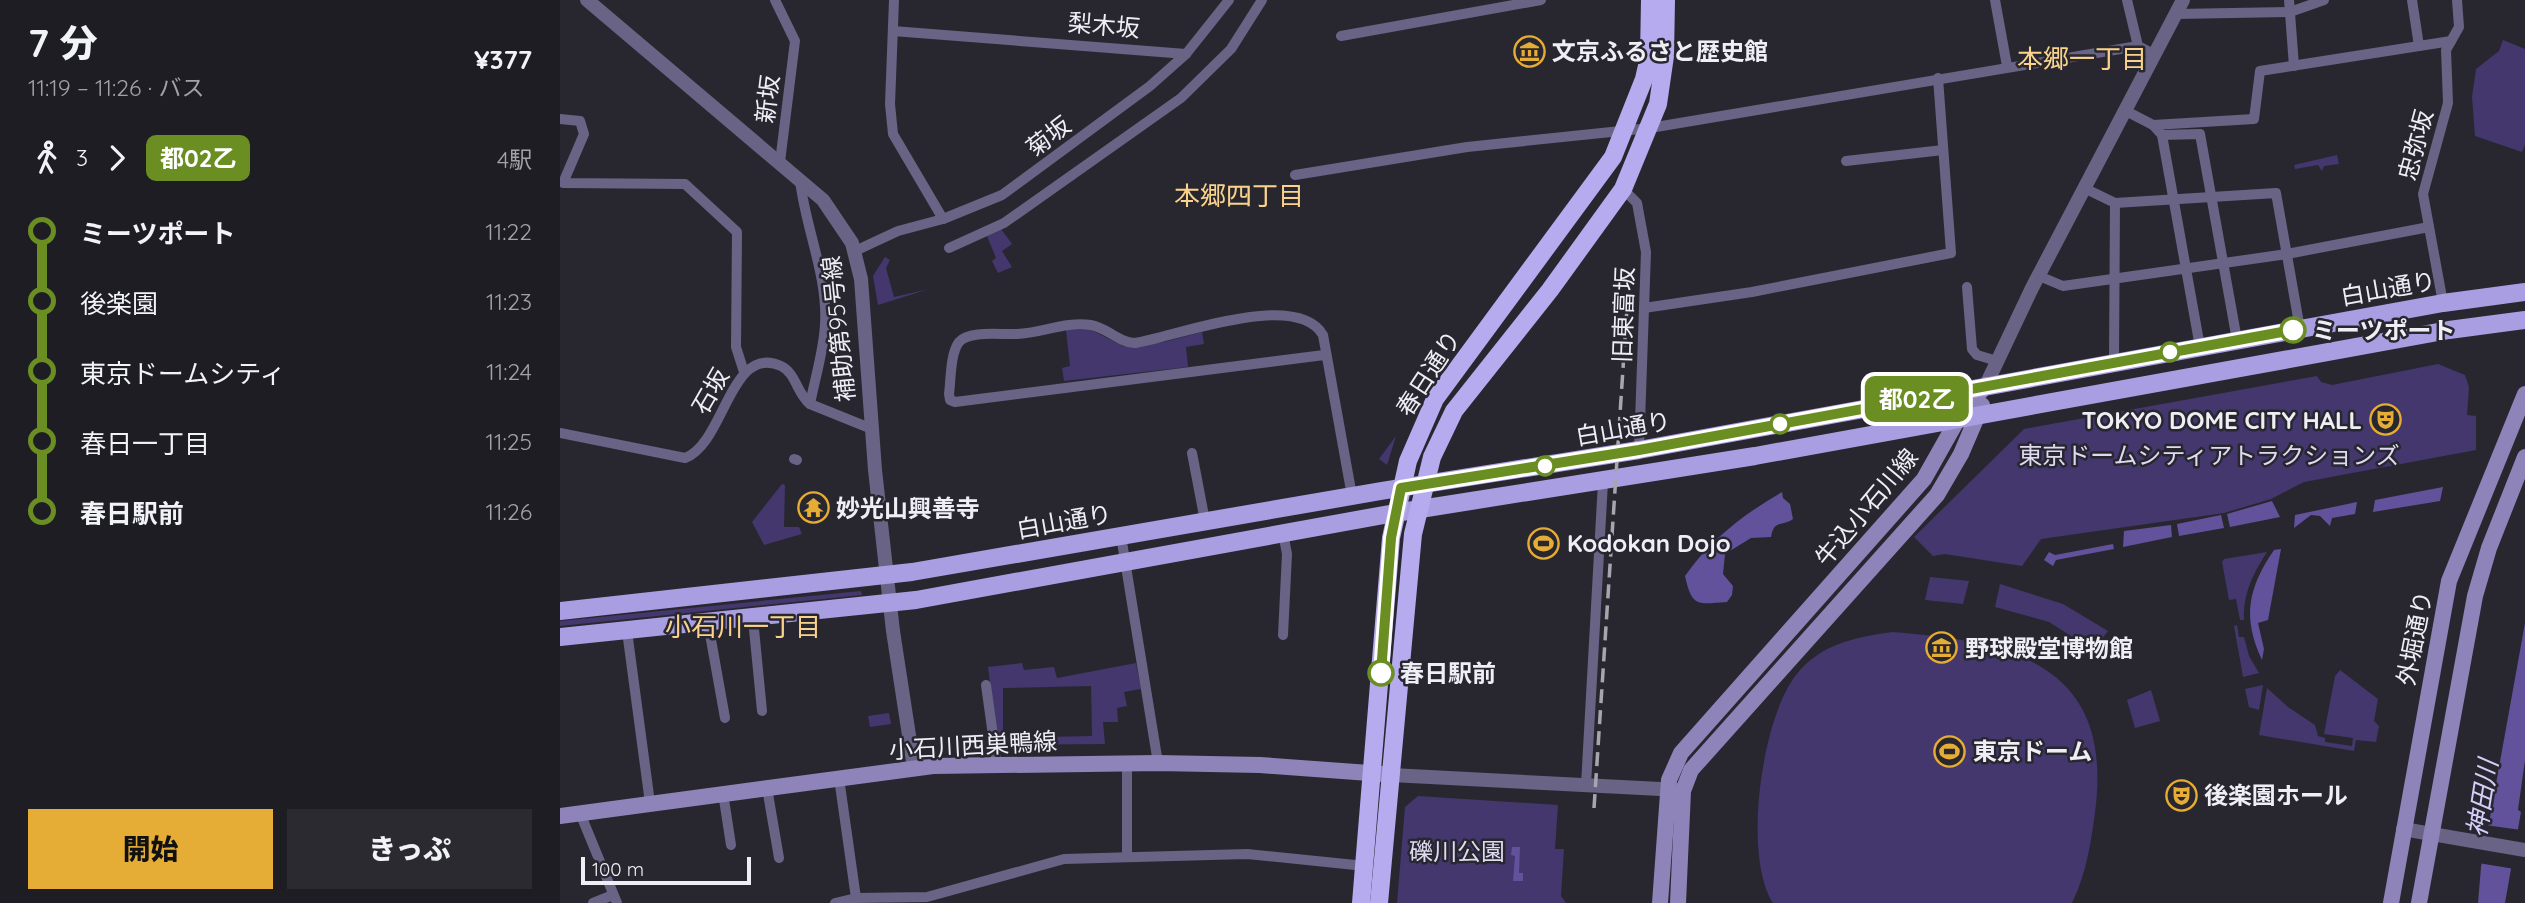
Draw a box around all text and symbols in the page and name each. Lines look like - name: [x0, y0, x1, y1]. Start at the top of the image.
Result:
- street label: 梨木坂: [1067, 7, 1141, 43]
- text: 7 分: [28, 19, 98, 67]
- museum icon: 文京ふるさと歴史館: [1512, 34, 1546, 68]
- place label: 文京ふるさと歴史館: [1552, 36, 1768, 66]
- district label: 本郷一丁目: [2017, 42, 2147, 75]
- text: ¥377: [474, 43, 532, 76]
- text: 11:19 – 11:26 · バス: [28, 73, 204, 102]
- street label: 新坂: [749, 73, 785, 125]
- street label: 忠弥坂: [2391, 106, 2439, 184]
- street label: 菊坂: [1020, 110, 1076, 162]
- icon: walk: [28, 139, 66, 177]
- icon: forward: [98, 139, 136, 177]
- text: 3: [76, 143, 88, 172]
- text: 都02乙: [160, 143, 236, 173]
- text: 4駅: [497, 145, 532, 174]
- district label: 本郷四丁目: [1174, 179, 1304, 212]
- text: ミーツポート: [80, 217, 235, 250]
- text: 11:22: [485, 217, 532, 246]
- street label: 補助第95号線: [815, 255, 861, 403]
- street label: 白山通り: [2338, 265, 2438, 311]
- street label: 旧東富坂: [1606, 267, 1640, 363]
- text: 後楽園: [80, 287, 158, 320]
- text: 11:23: [486, 287, 532, 316]
- place label: ミーツポート: [2312, 315, 2456, 345]
- marker: ミーツポート: [2280, 317, 2306, 343]
- street label: 春日通り: [1389, 325, 1467, 421]
- unlabelled marker: [2160, 342, 2180, 362]
- text: 東京ドームシティ: [80, 357, 286, 390]
- text: 11:24: [486, 357, 532, 386]
- street label: 石坂: [685, 363, 735, 419]
- line badge: 都02乙: [1868, 376, 1966, 422]
- text: 都02乙: [1879, 384, 1955, 414]
- theatre icon: TOKYO DOME CITY HALL: [2368, 403, 2402, 437]
- street label: 白山通り: [1573, 405, 1673, 451]
- place label: TOKYO DOME CITY HALL: [2081, 405, 2362, 435]
- unlabelled marker: [1770, 414, 1790, 434]
- text: 春日一丁目: [80, 427, 210, 460]
- text: 11:25: [485, 427, 532, 456]
- park label: 東京ドームシティアトラクションズ: [2018, 440, 2400, 470]
- street label: 牛込小石川線: [1808, 442, 1924, 572]
- unlabelled marker: [1535, 456, 1555, 476]
- temple icon: 妙光山興善寺: [796, 491, 830, 525]
- place label: 妙光山興善寺: [836, 493, 980, 523]
- text: 春日駅前: [80, 497, 184, 530]
- text: 11:26: [486, 497, 532, 526]
- street label: 白山通り: [1014, 498, 1114, 544]
- sports icon: Kodokan Dojo: [1527, 526, 1561, 560]
- place label: Kodokan Dojo: [1567, 528, 1731, 558]
- street label: 外堀通り: [2390, 588, 2438, 688]
- district label: 小石川一丁目: [665, 610, 821, 643]
- museum icon: 野球殿堂博物館: [1925, 631, 1959, 665]
- place label: 野球殿堂博物館: [1965, 633, 2133, 663]
- place label: 春日駅前: [1400, 658, 1496, 688]
- marker: 春日駅前: [1368, 660, 1394, 686]
- street label: 小石川西巣鴨線: [888, 726, 1058, 764]
- sports icon: 東京ドーム: [1933, 734, 1967, 768]
- place label: 東京ドーム: [1973, 736, 2092, 766]
- water label: 神田川: [2460, 754, 2505, 839]
- theatre icon: 後楽園ホール: [2164, 778, 2198, 812]
- place label: 後楽園ホール: [2204, 780, 2348, 810]
- button: 開始: [28, 809, 273, 889]
- button: きっぷ: [287, 809, 532, 889]
- park label: 礫川公園: [1409, 836, 1505, 866]
- scale bar: [581, 854, 751, 886]
- text: 100 m: [592, 857, 644, 881]

